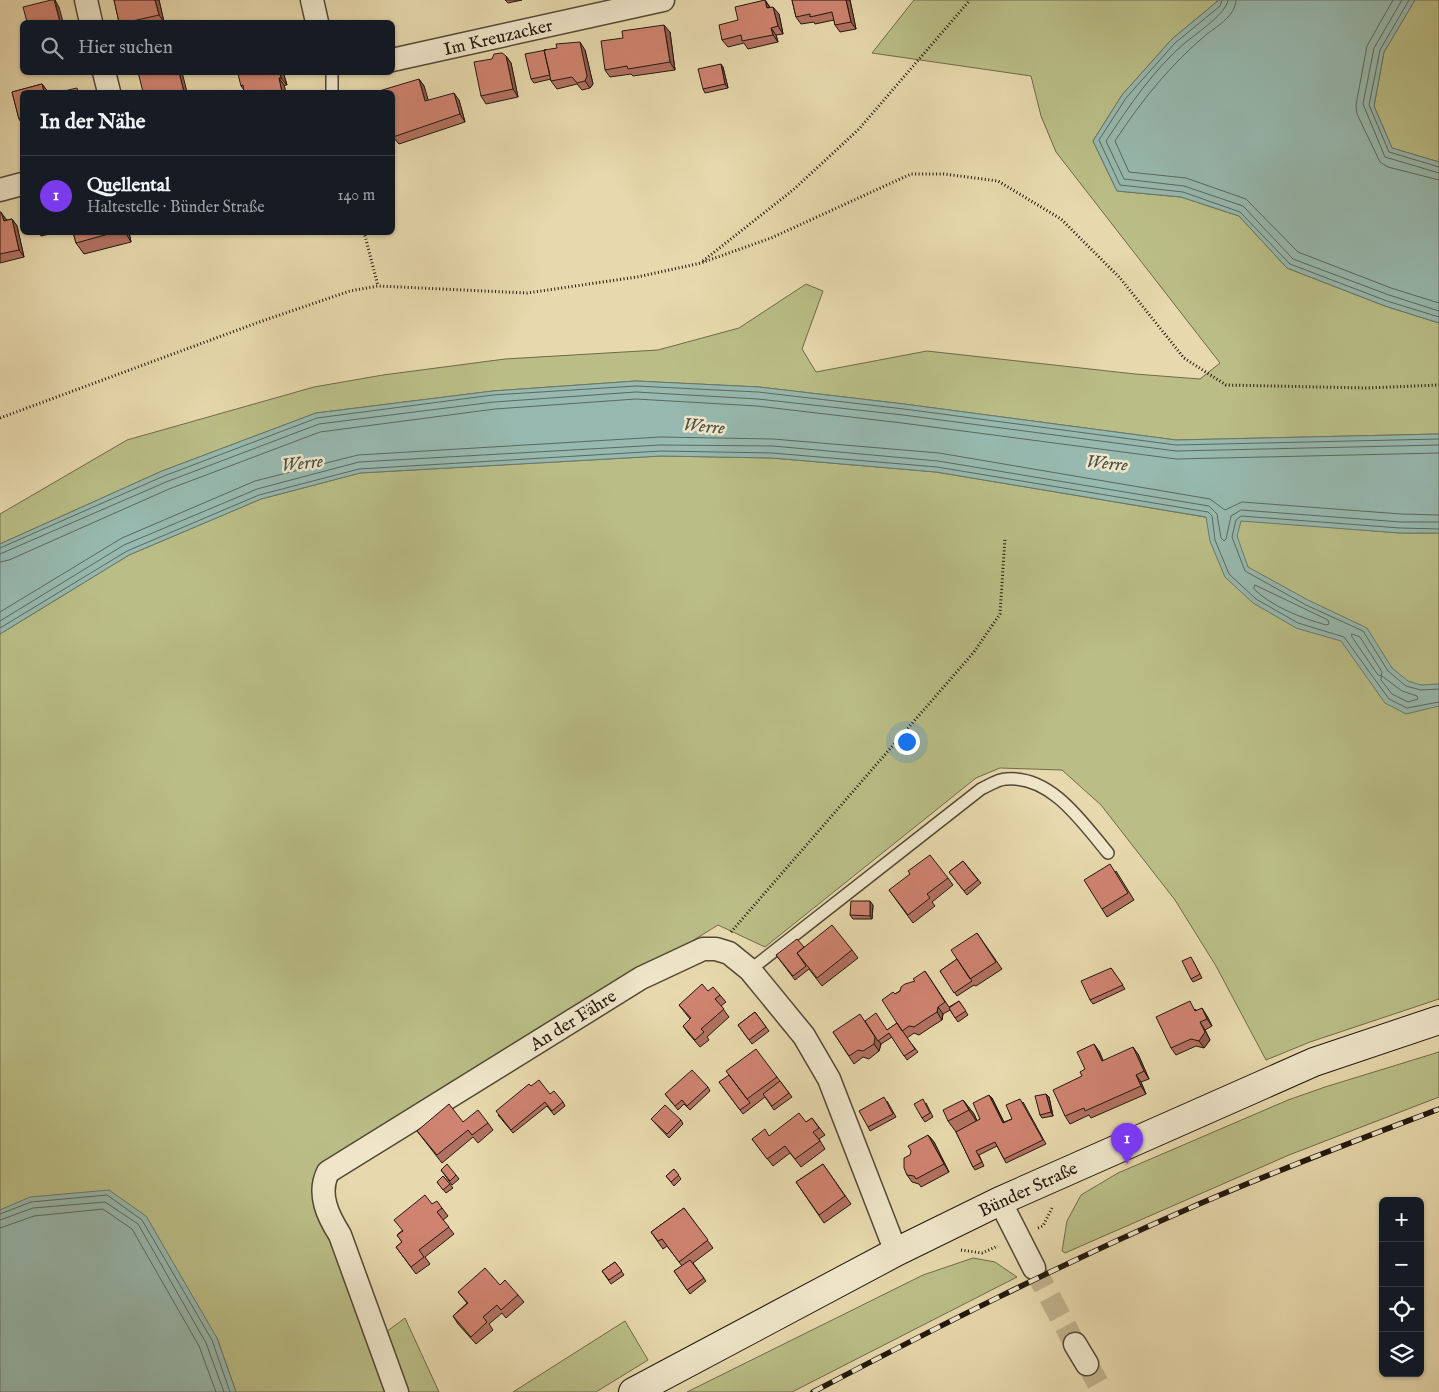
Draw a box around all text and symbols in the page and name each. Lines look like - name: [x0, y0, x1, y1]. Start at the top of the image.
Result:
- street label: Im Kreuzacker: [442, 15, 555, 62]
- search box: [20, 20, 395, 75]
- icon: search: [38, 34, 66, 62]
- text: Hier suchen: [78, 36, 173, 60]
- text: In der Nähe: [40, 109, 146, 136]
- text: Quellental: [87, 174, 170, 198]
- text: 1: [53, 186, 59, 206]
- text: 140 m: [337, 186, 375, 206]
- text: Haltestelle · Bünder Straße: [87, 198, 265, 218]
- water label: Werre: [682, 413, 726, 441]
- water label: Werre: [280, 449, 325, 478]
- water label: Werre: [1085, 450, 1129, 478]
- your location: [894, 729, 920, 755]
- street label: An der Fähre: [525, 986, 621, 1057]
- pin: 1: [1111, 1123, 1143, 1164]
- street label: Bünder Straße: [975, 1157, 1082, 1223]
- map controls: [1379, 1197, 1424, 1377]
- button: +: [1379, 1197, 1424, 1242]
- button: −: [1379, 1242, 1424, 1287]
- button: locate: [1379, 1287, 1424, 1332]
- button: layers: [1379, 1332, 1424, 1377]

